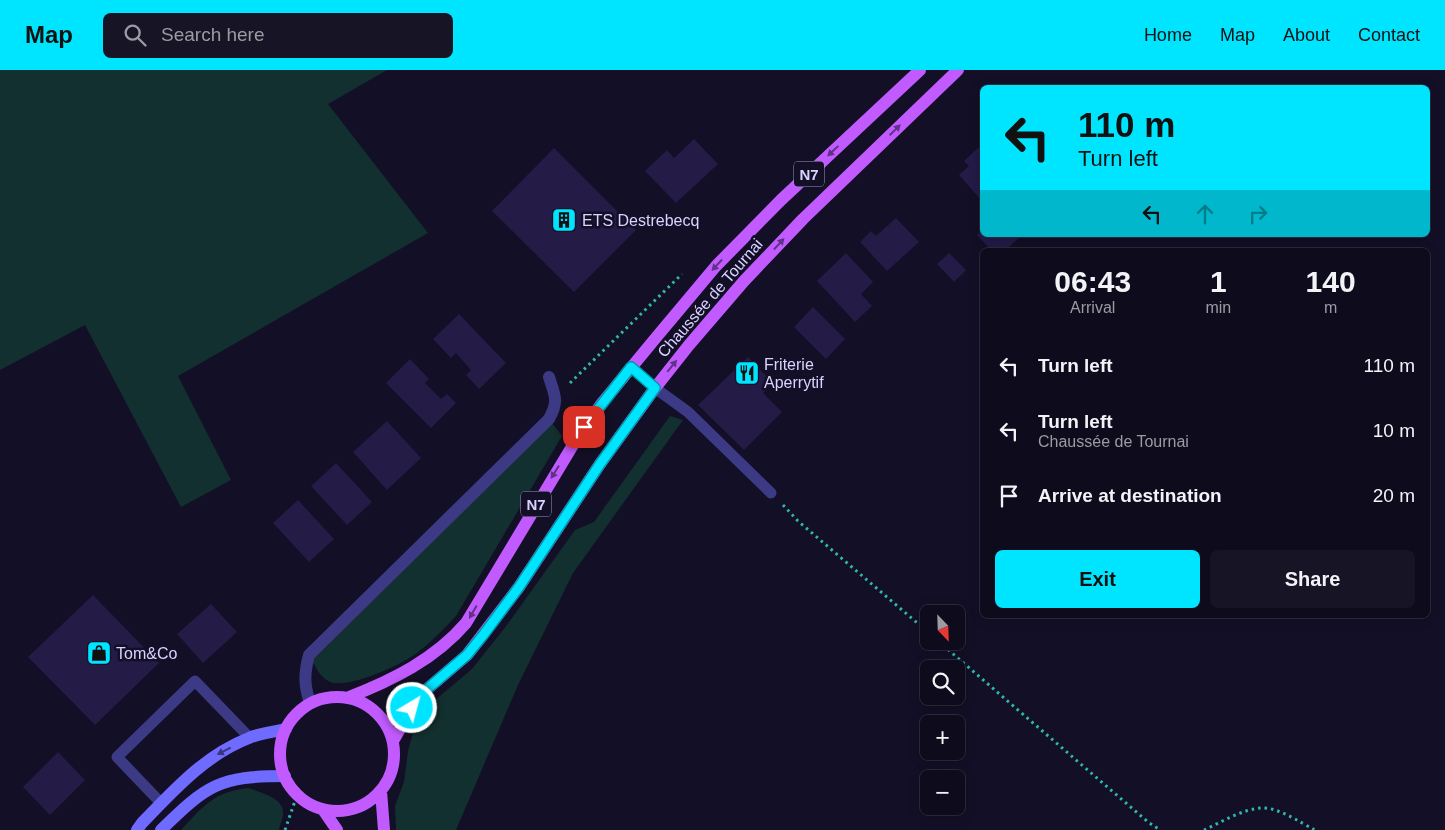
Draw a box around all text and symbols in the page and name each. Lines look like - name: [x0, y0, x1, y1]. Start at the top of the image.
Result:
- search box: [103, 13, 453, 58]
- text: Map: [25, 21, 73, 48]
- icon: search: [121, 21, 149, 49]
- text: Search here: [161, 24, 265, 45]
- text: Home: [1144, 25, 1192, 45]
- text: Map: [1220, 25, 1255, 45]
- text: About: [1283, 25, 1330, 45]
- text: Contact: [1358, 25, 1420, 45]
- icon: left: [995, 105, 1060, 170]
- text: 110 m: [1078, 105, 1175, 144]
- one-way arrow: [889, 124, 901, 136]
- one-way arrow: [827, 145, 839, 157]
- text: Turn left: [1078, 146, 1158, 171]
- road number: N7: [794, 162, 824, 186]
- icon: left: [1138, 200, 1166, 228]
- icon: ahead: [1191, 200, 1219, 228]
- icon: right: [1244, 200, 1272, 228]
- building icon: ETS Destrebecq: [551, 207, 577, 233]
- place label: ETS Destrebecq: [582, 212, 699, 229]
- street label: Chaussée de Tournai: [654, 235, 766, 361]
- one-way arrow: [773, 238, 785, 250]
- one-way arrow: [711, 259, 723, 271]
- text: 06:43: [1054, 265, 1131, 298]
- text: 1: [1210, 265, 1227, 298]
- text: 140: [1306, 265, 1356, 298]
- text: Arrival: [1070, 299, 1115, 316]
- text: min: [1205, 299, 1231, 316]
- text: m: [1324, 299, 1337, 316]
- icon: left: [995, 352, 1023, 380]
- text: Turn left: [1038, 355, 1113, 376]
- text: 110 m: [1364, 355, 1415, 376]
- place label: Friterie Aperrytif: [764, 356, 824, 391]
- one-way arrow: [667, 360, 678, 373]
- restaurant icon: Friterie Aperrytif: [734, 360, 760, 386]
- pin: [563, 406, 605, 448]
- text: Turn left: [1038, 411, 1113, 432]
- icon: arrive: [570, 413, 598, 441]
- icon: left: [995, 417, 1023, 445]
- text: 10 m: [1373, 420, 1415, 441]
- text: Chaussée de Tournai: [1038, 433, 1189, 450]
- one-way arrow: [551, 466, 560, 479]
- icon: arrive: [995, 482, 1023, 510]
- text: Arrive at destination: [1038, 485, 1222, 506]
- text: 20 m: [1373, 485, 1415, 506]
- road number: N7: [521, 492, 551, 516]
- button: Exit: [995, 550, 1200, 608]
- button: Share: [1210, 550, 1415, 608]
- north arrow: [920, 605, 965, 650]
- map controls: [920, 605, 965, 815]
- one-way arrow: [468, 606, 477, 619]
- shop icon: Tom&Co: [86, 640, 112, 666]
- place label: Tom&Co: [116, 645, 177, 662]
- button: search: [920, 660, 965, 705]
- position arrow: [385, 681, 437, 733]
- button: +: [920, 715, 965, 760]
- one-way arrow: [217, 747, 231, 755]
- button: −: [920, 770, 965, 815]

